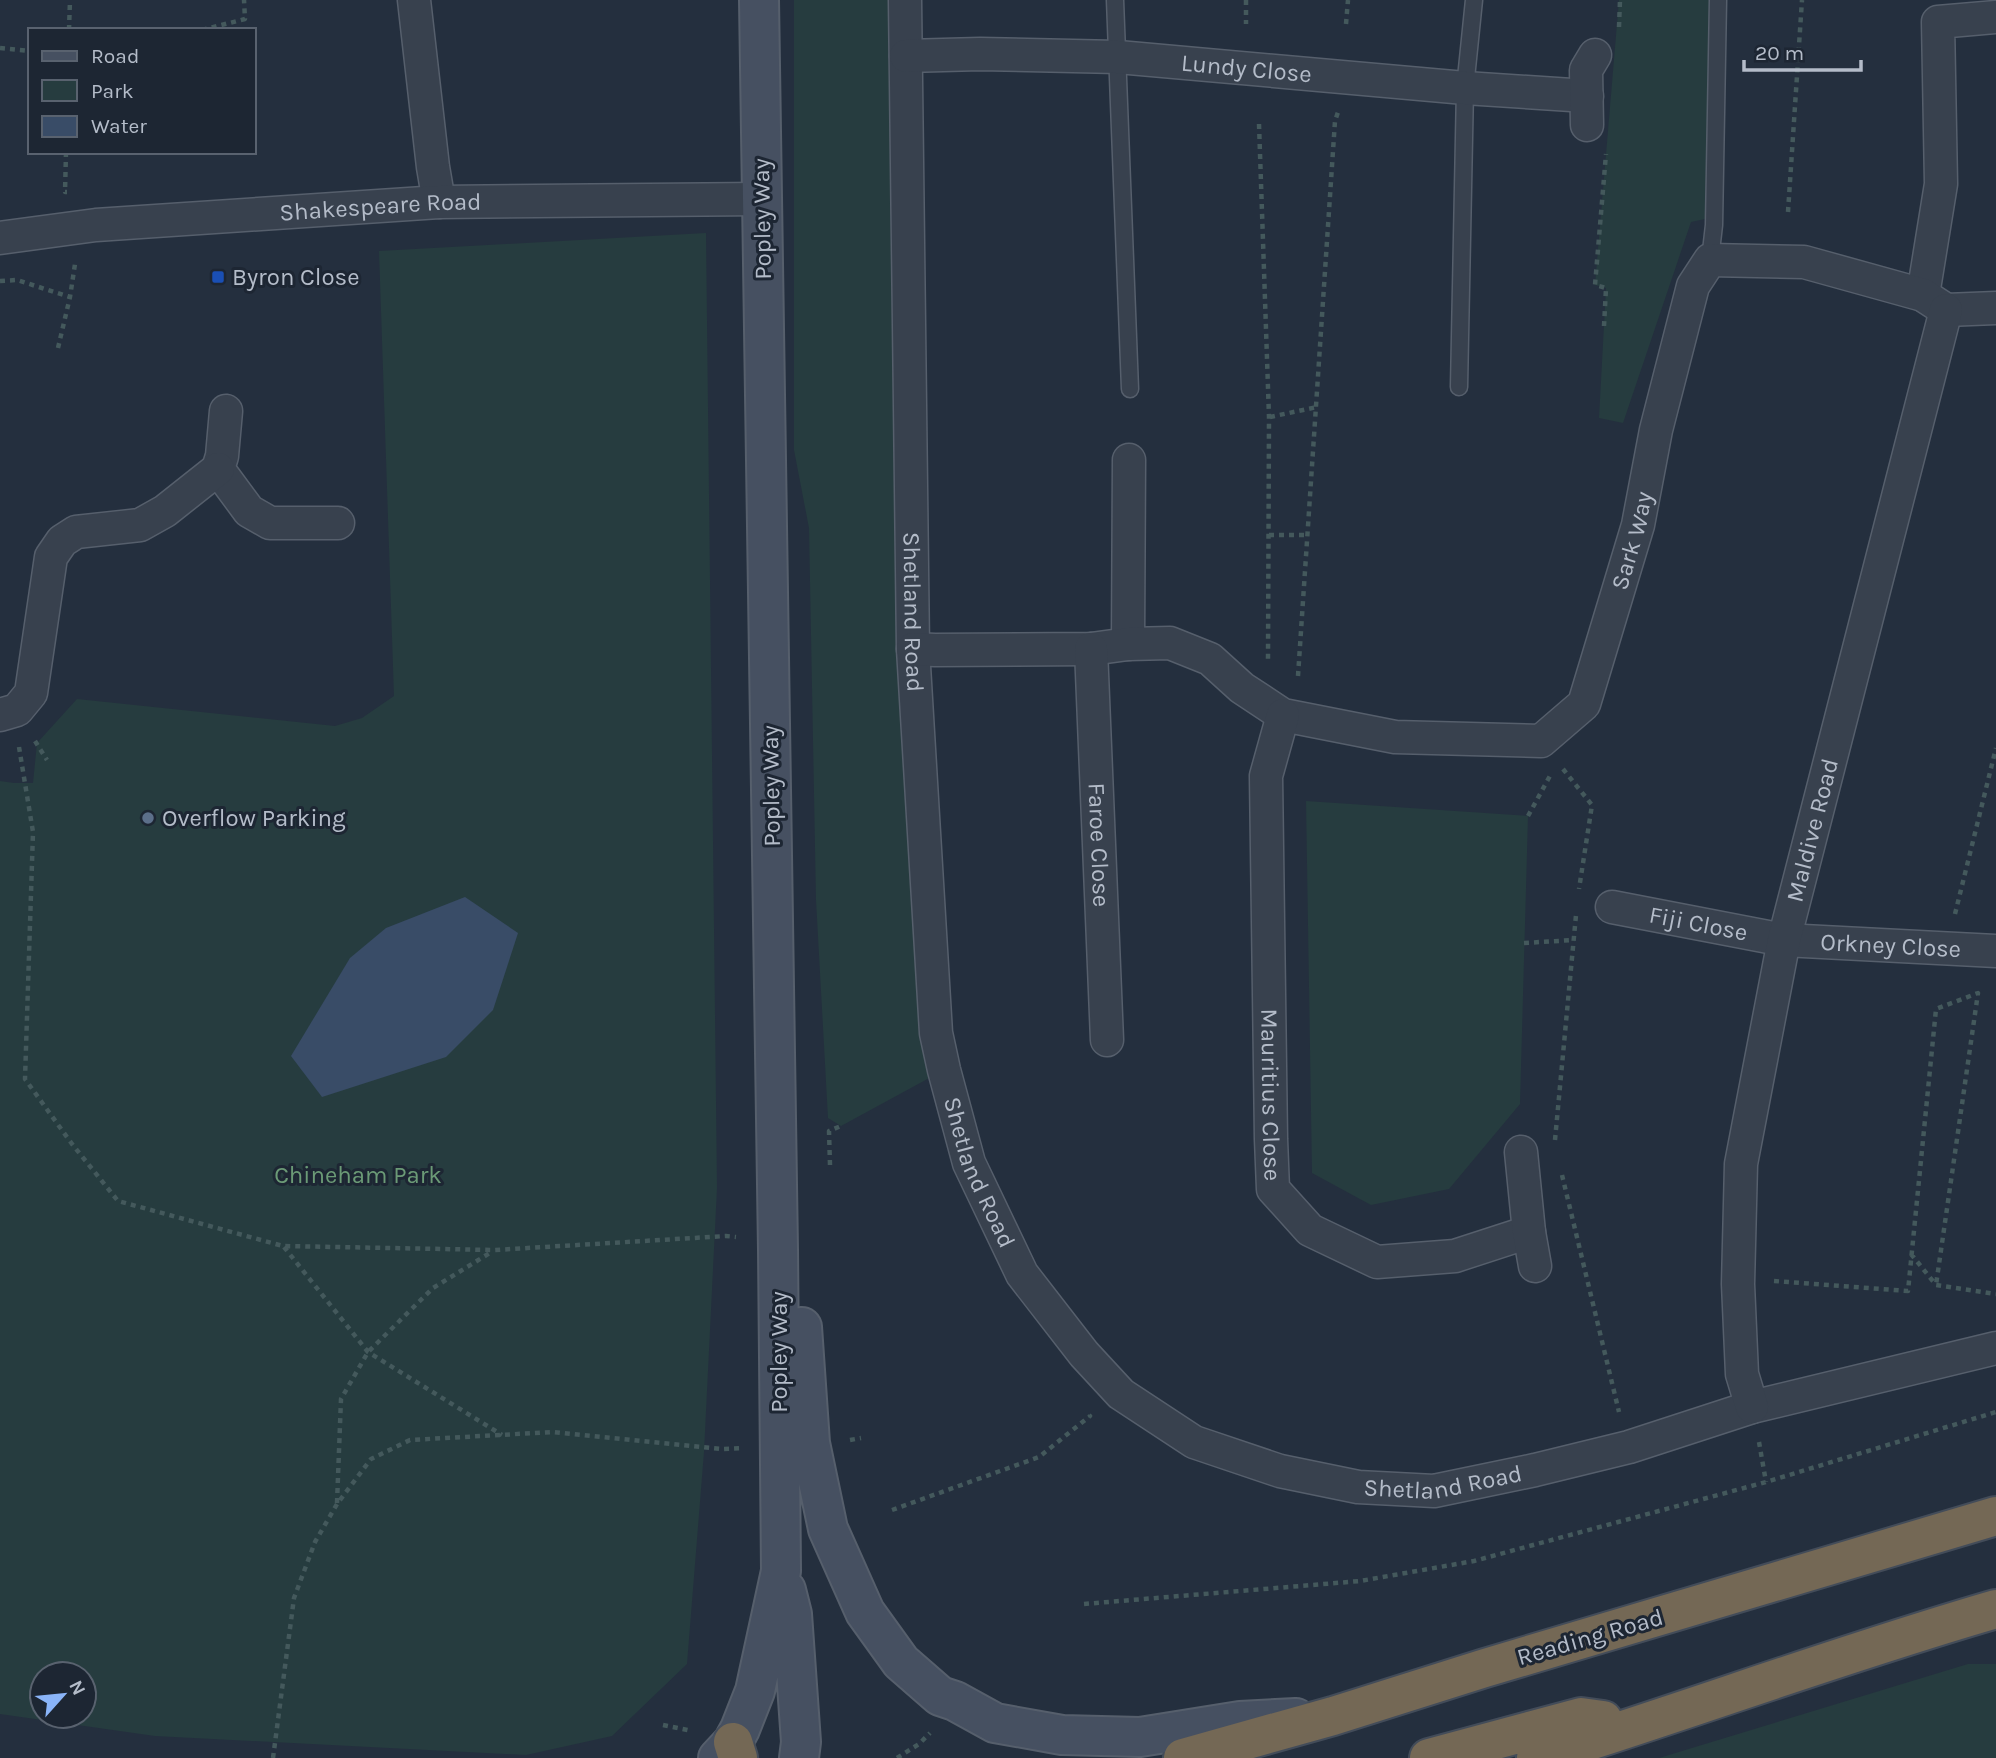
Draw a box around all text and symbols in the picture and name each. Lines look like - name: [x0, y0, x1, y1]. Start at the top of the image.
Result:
- legend: [28, 28, 256, 154]
- scale bar: [1744, 28, 1861, 72]
- text: 20 m: [1755, 41, 1804, 65]
- text: Road: [91, 44, 139, 68]
- street label: Lundy Close: [1180, 49, 1313, 88]
- text: Park: [91, 79, 134, 103]
- text: Water: [91, 114, 147, 138]
- street label: Popley Way: [747, 158, 777, 280]
- street label: Shakespeare Road: [279, 188, 482, 227]
- place label: Byron Close: [232, 263, 360, 291]
- marker: Byron Close: [210, 269, 226, 285]
- street label: Sark Way: [1605, 489, 1658, 593]
- street label: Shetland Road: [898, 532, 930, 693]
- street label: Popley Way: [756, 725, 786, 847]
- street label: Maldive Road: [1780, 756, 1844, 905]
- street label: Faroe Close: [1082, 782, 1116, 908]
- place label: Overflow Parking: [162, 804, 346, 832]
- marker: Overflow Parking: [140, 810, 156, 826]
- street label: Fiji Close: [1647, 900, 1750, 947]
- street label: Orkney Close: [1820, 928, 1962, 963]
- street label: Mauritius Close: [1255, 1008, 1287, 1181]
- street label: Shetland Road: [938, 1094, 1021, 1252]
- park label: Chineham Park: [274, 1161, 442, 1189]
- street label: Popley Way: [765, 1291, 793, 1413]
- street label: Shetland Road: [1363, 1459, 1525, 1505]
- street label: Reading Road: [1514, 1603, 1666, 1671]
- north arrow: [28, 1660, 98, 1730]
- text: N: [64, 1677, 90, 1699]

